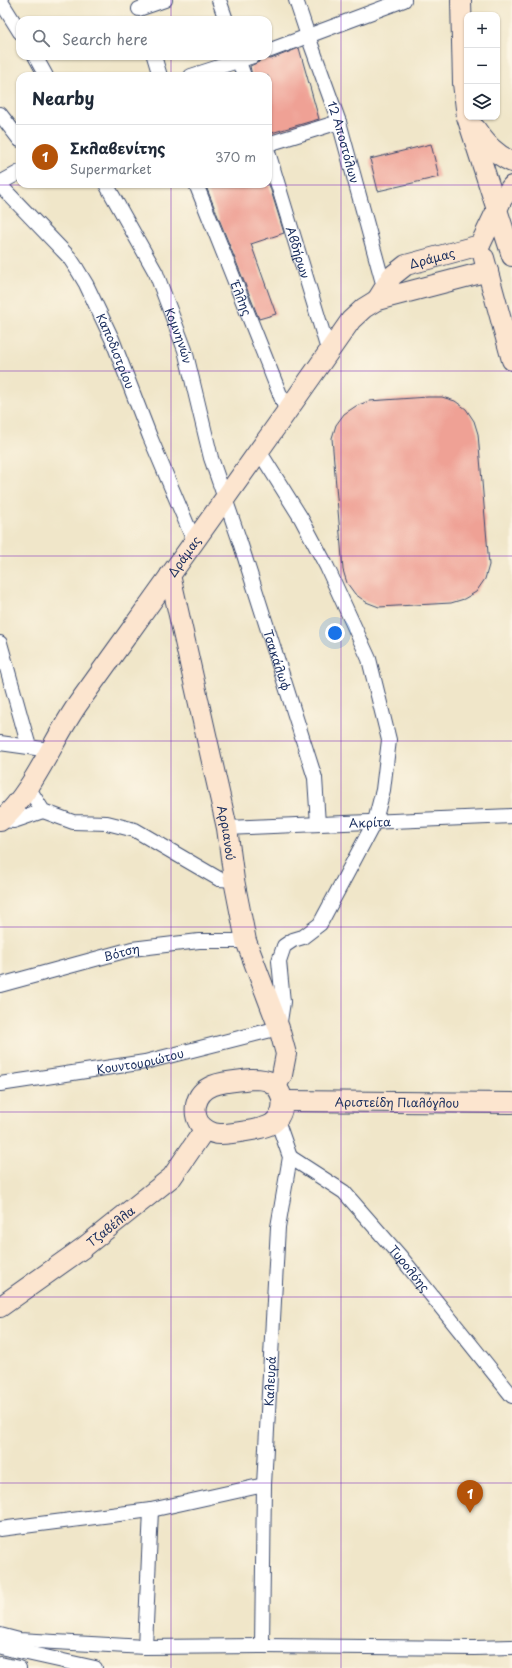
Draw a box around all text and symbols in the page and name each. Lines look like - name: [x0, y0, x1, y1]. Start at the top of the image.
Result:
- map controls: [464, 12, 500, 120]
- button: +: [464, 12, 500, 48]
- search box: [16, 16, 272, 60]
- icon: search: [30, 27, 52, 49]
- text: Search here: [62, 27, 148, 50]
- button: −: [464, 48, 500, 84]
- button: layers: [464, 84, 500, 120]
- text: Nearby: [32, 85, 94, 111]
- street label: 12 Αποστόλων: [323, 98, 364, 185]
- text: Σκλαβενίτης: [70, 136, 165, 159]
- text: 1: [42, 147, 48, 166]
- text: 370 m: [215, 147, 256, 166]
- text: Supermarket: [70, 159, 152, 178]
- street label: Αβδήρων: [282, 224, 315, 281]
- street label: Δράμας: [407, 243, 457, 273]
- street label: Έλλης: [226, 276, 257, 318]
- street label: Κομνηνών: [161, 305, 197, 366]
- street label: Καποδιστρίου: [92, 310, 139, 391]
- street label: Δράμας: [163, 532, 205, 580]
- your location: [325, 623, 345, 643]
- street label: Τσακάλωφ: [259, 627, 296, 693]
- street label: Αρριανού: [213, 803, 240, 862]
- street label: Ακρίτα: [348, 812, 391, 832]
- street label: Βότση: [101, 939, 141, 965]
- street label: Κουντουριώτου: [95, 1044, 186, 1078]
- street label: Αριστείδη Πιαλόγλου: [335, 1092, 459, 1112]
- street label: Τζαβέλλα: [83, 1201, 138, 1251]
- street label: Τυρολόης: [385, 1241, 434, 1296]
- street label: Καλευρά: [259, 1356, 280, 1407]
- pin: 1: [457, 1480, 483, 1513]

